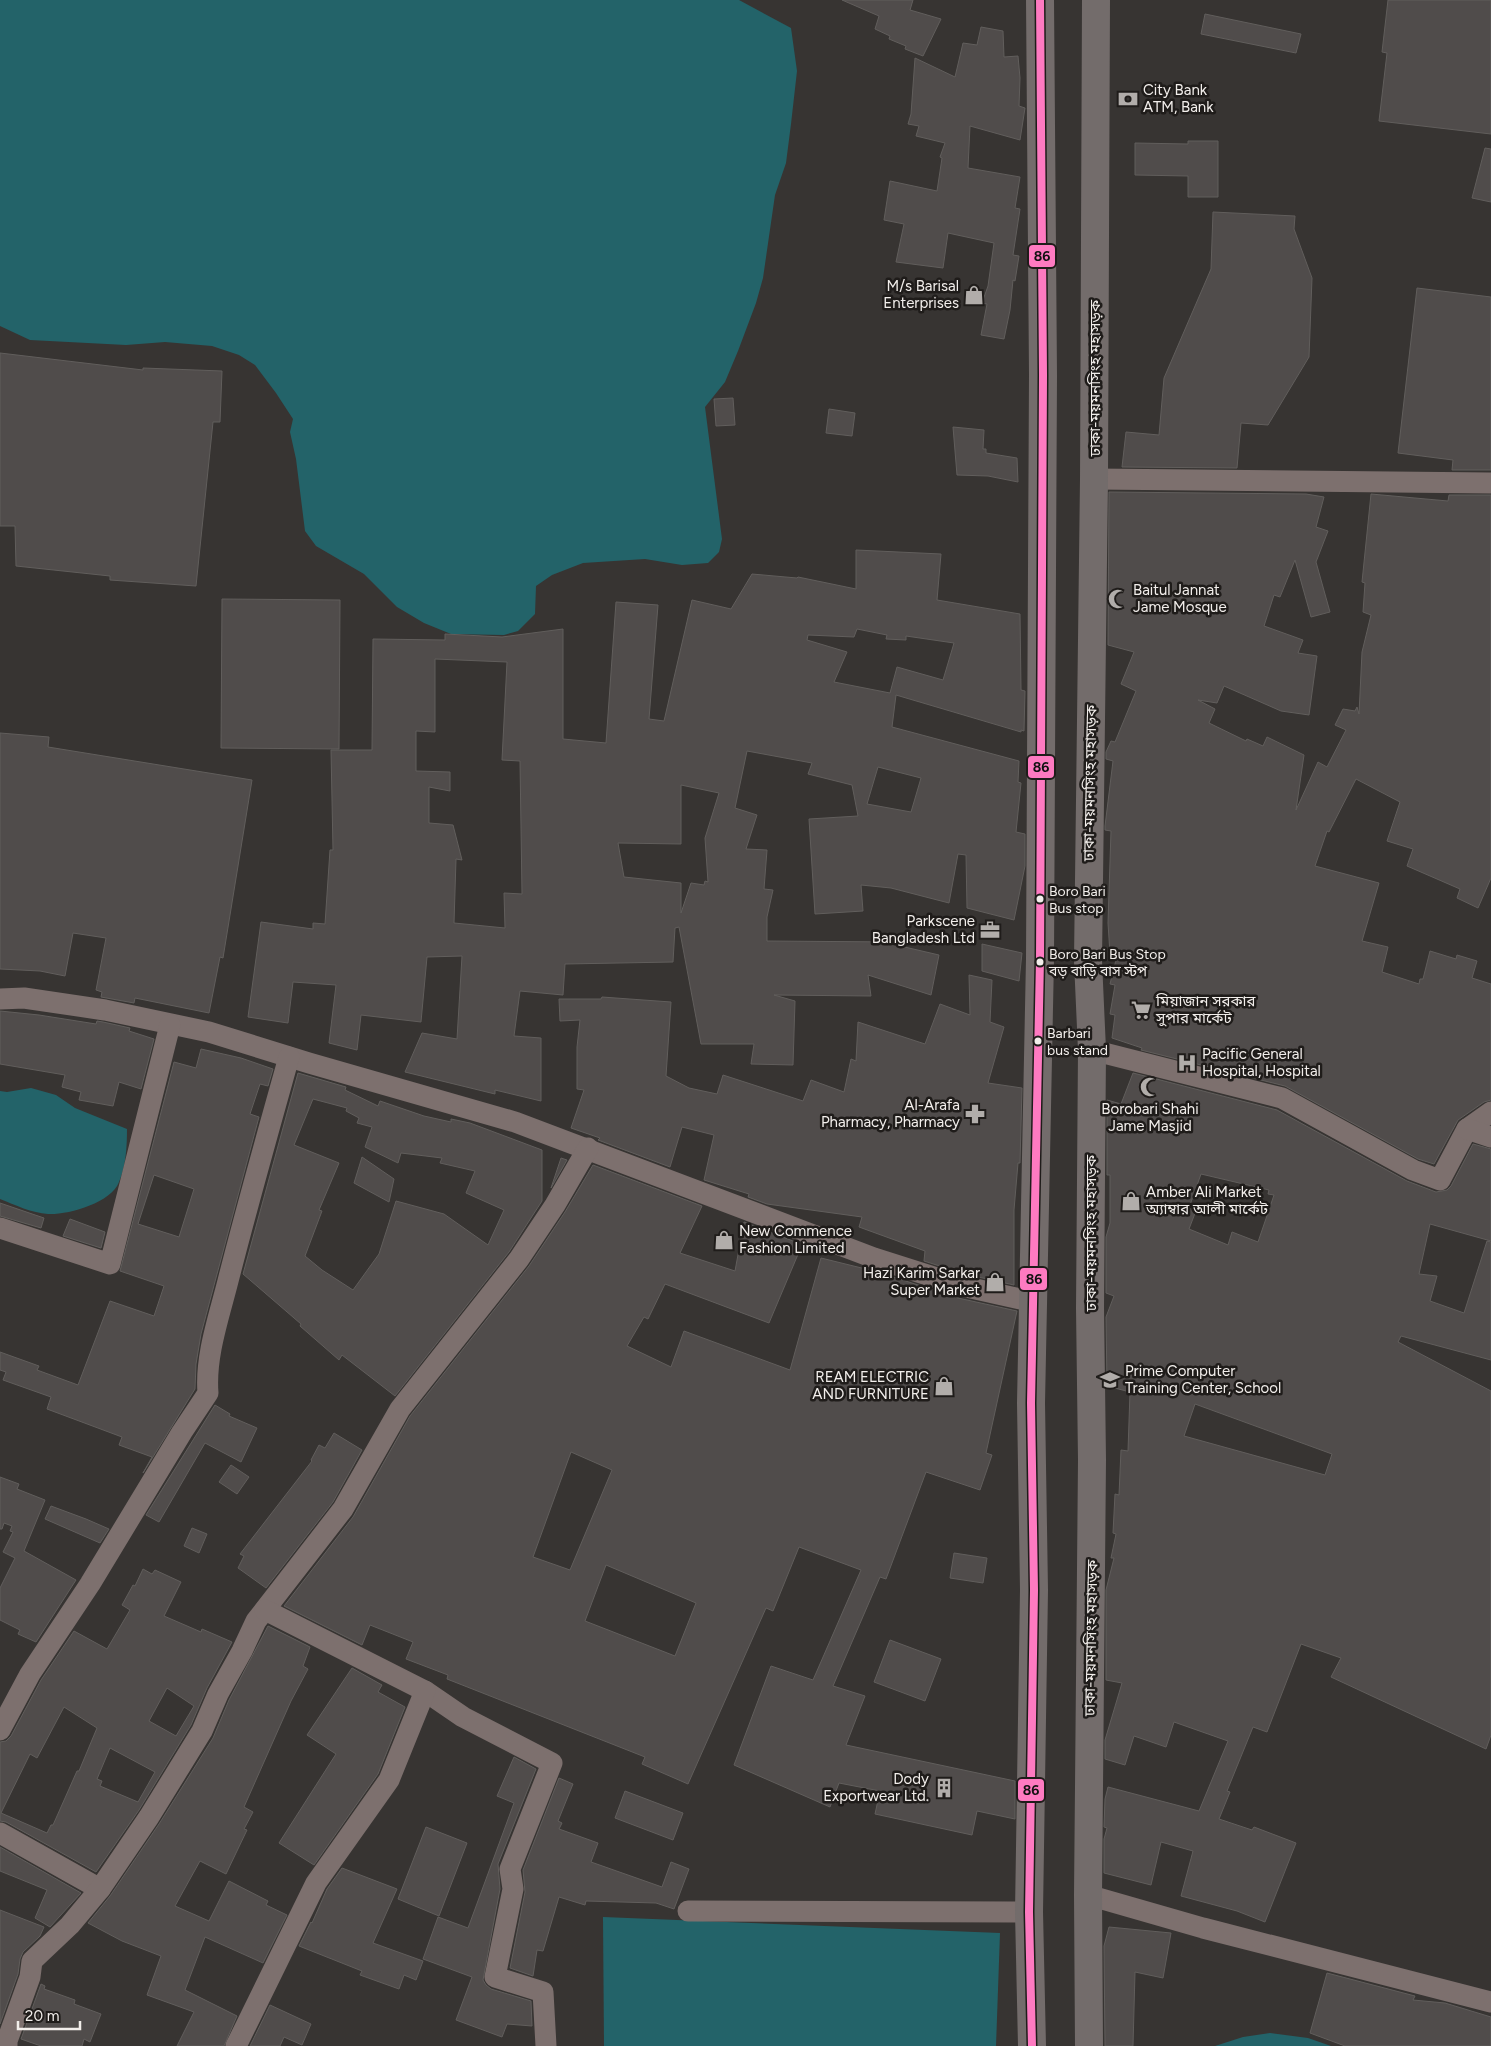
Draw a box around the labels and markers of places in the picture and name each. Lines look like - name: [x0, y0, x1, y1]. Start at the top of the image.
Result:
- place label: City Bank ATM, Bank: [1143, 81, 1214, 116]
- bank icon: City Bank ATM, Bank: [1117, 88, 1139, 110]
- place label: M/s Barisal Enterprises: [883, 277, 959, 312]
- shop icon: M/s Barisal Enterprises: [963, 284, 985, 306]
- place label: Baitul Jannat Jame Mosque: [1133, 581, 1227, 616]
- mosque icon: Baitul Jannat Jame Mosque: [1107, 588, 1129, 610]
- place label: Boro Bari Bus stop: [1049, 883, 1106, 917]
- marker: Boro Bari Bus stop: [1035, 894, 1045, 904]
- place label: Parkscene Bangladesh Ltd: [872, 912, 975, 947]
- office icon: Parkscene Bangladesh Ltd: [979, 919, 1001, 941]
- place label: Boro Bari Bus Stop বড় বাড়ি বাস স্টপ: [1048, 946, 1166, 980]
- marker: Boro Bari Bus Stop বড় বাড়ি বাস স্টপ: [1035, 957, 1045, 967]
- place label: মিয়াজান সরকার সুপার মার্কেট: [1155, 992, 1257, 1027]
- supermarket icon: মিয়াজান সরকার সুপার মার্কেট: [1130, 999, 1152, 1021]
- place label: Barbari bus stand: [1047, 1025, 1108, 1059]
- marker: Barbari bus stand: [1033, 1036, 1043, 1046]
- place label: Pacific General Hospital, Hospital: [1202, 1045, 1321, 1080]
- hospital icon: Pacific General Hospital, Hospital: [1176, 1052, 1198, 1074]
- mosque icon: Borobari Shahi Jame Masjid: [1139, 1076, 1161, 1098]
- place label: Al-Arafa Pharmacy, Pharmacy: [821, 1096, 960, 1131]
- place label: Borobari Shahi Jame Masjid: [1101, 1100, 1199, 1135]
- pharmacy icon: Al-Arafa Pharmacy, Pharmacy: [964, 1103, 986, 1125]
- place label: Amber Ali Market অ্যাম্বার আলী মার্কেট: [1145, 1183, 1269, 1218]
- shop icon: Amber Ali Market অ্যাম্বার আলী মার্কেট: [1120, 1190, 1142, 1212]
- place label: New Commence Fashion Limited: [739, 1222, 852, 1257]
- shop icon: New Commence Fashion Limited: [713, 1229, 735, 1251]
- place label: Hazi Karim Sarkar Super Market: [863, 1264, 980, 1299]
- shop icon: Hazi Karim Sarkar Super Market: [984, 1271, 1006, 1293]
- place label: Prime Computer Training Center, School: [1125, 1362, 1281, 1397]
- place label: REAM ELECTRIC AND FURNITURE: [812, 1368, 929, 1403]
- school or university icon: Prime Computer Training Center, School: [1099, 1369, 1121, 1391]
- shop icon: REAM ELECTRIC AND FURNITURE: [933, 1375, 955, 1397]
- place label: Dody Exportwear Ltd.: [823, 1770, 929, 1805]
- building icon: Dody Exportwear Ltd.: [933, 1777, 955, 1799]

